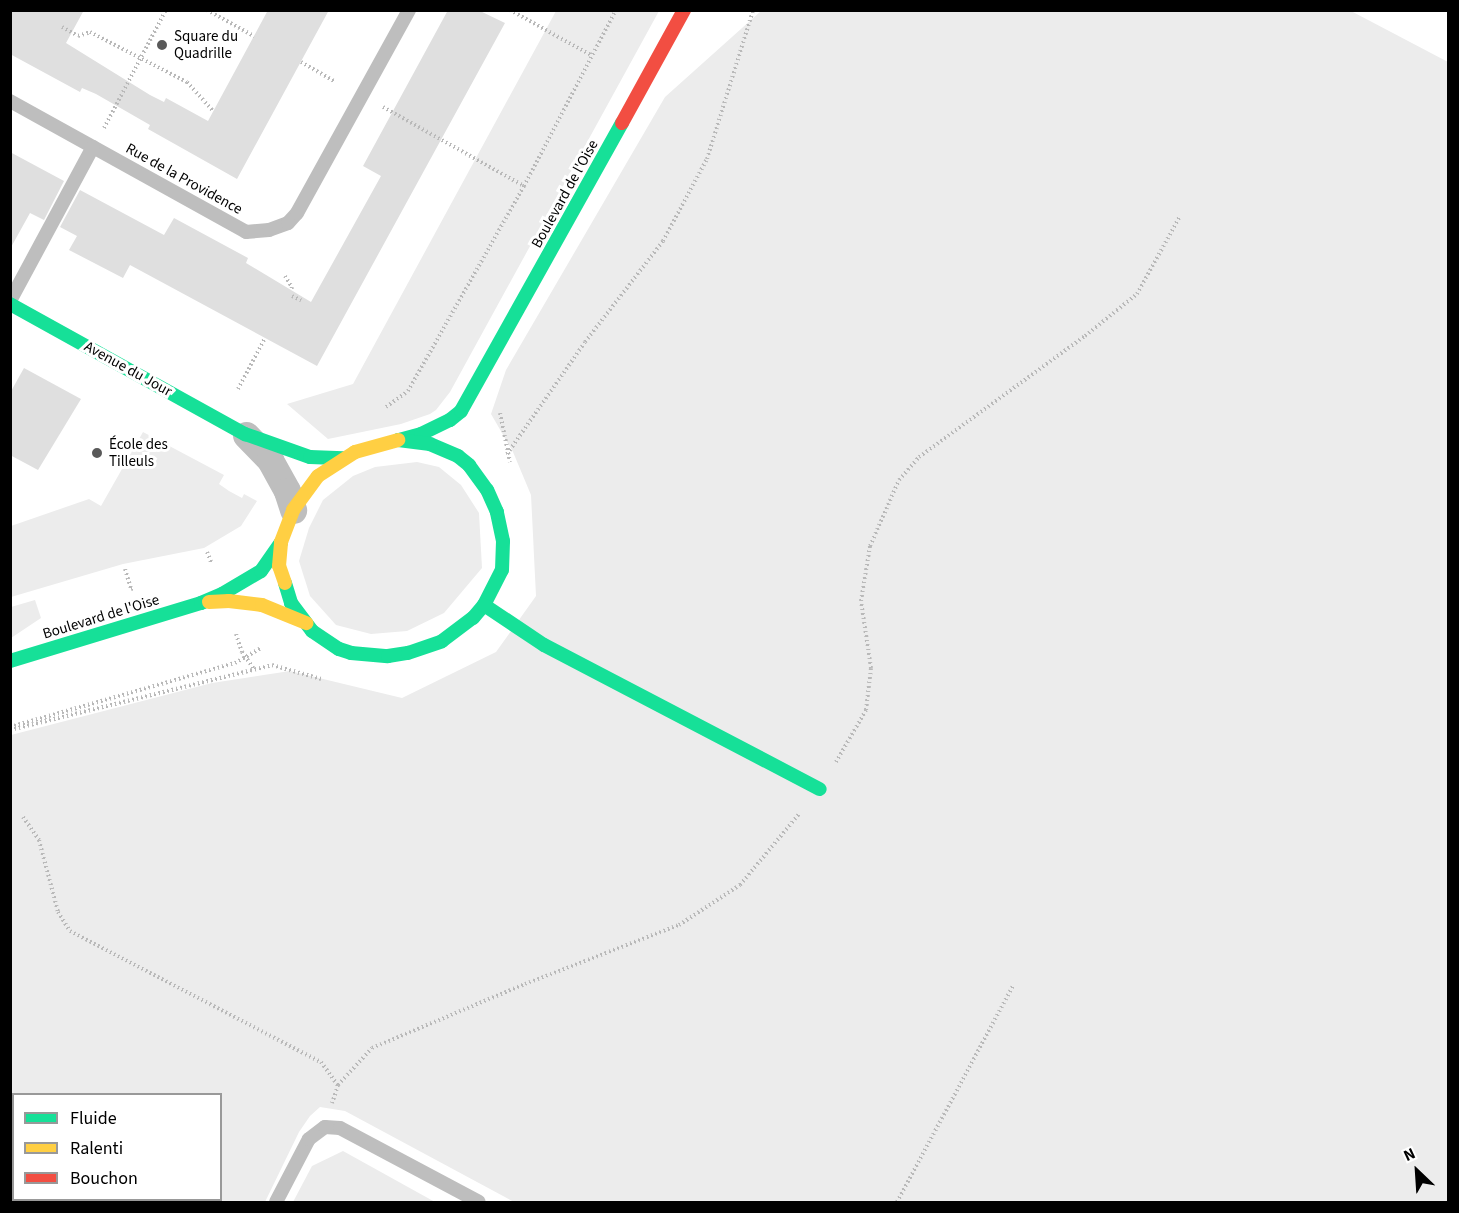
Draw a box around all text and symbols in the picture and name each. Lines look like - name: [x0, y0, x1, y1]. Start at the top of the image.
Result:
- place label: Square du Quadrille: [174, 27, 238, 62]
- marker: Square du Quadrille: [155, 38, 169, 52]
- street label: Boulevard de l'Oise: [528, 137, 602, 251]
- street label: Rue de la Providence: [123, 139, 245, 219]
- street label: Avenue du Jour: [81, 338, 175, 400]
- place label: École des Tilleuls: [109, 435, 168, 470]
- marker: École des Tilleuls: [90, 446, 104, 460]
- street label: Boulevard de l'Oise: [41, 591, 161, 643]
- legend: [12, 1093, 222, 1201]
- text: Fluide: [70, 1106, 117, 1131]
- text: Ralenti: [70, 1136, 123, 1161]
- north arrow: [1387, 1141, 1447, 1201]
- text: N: [1400, 1142, 1419, 1167]
- text: Bouchon: [70, 1166, 138, 1191]

